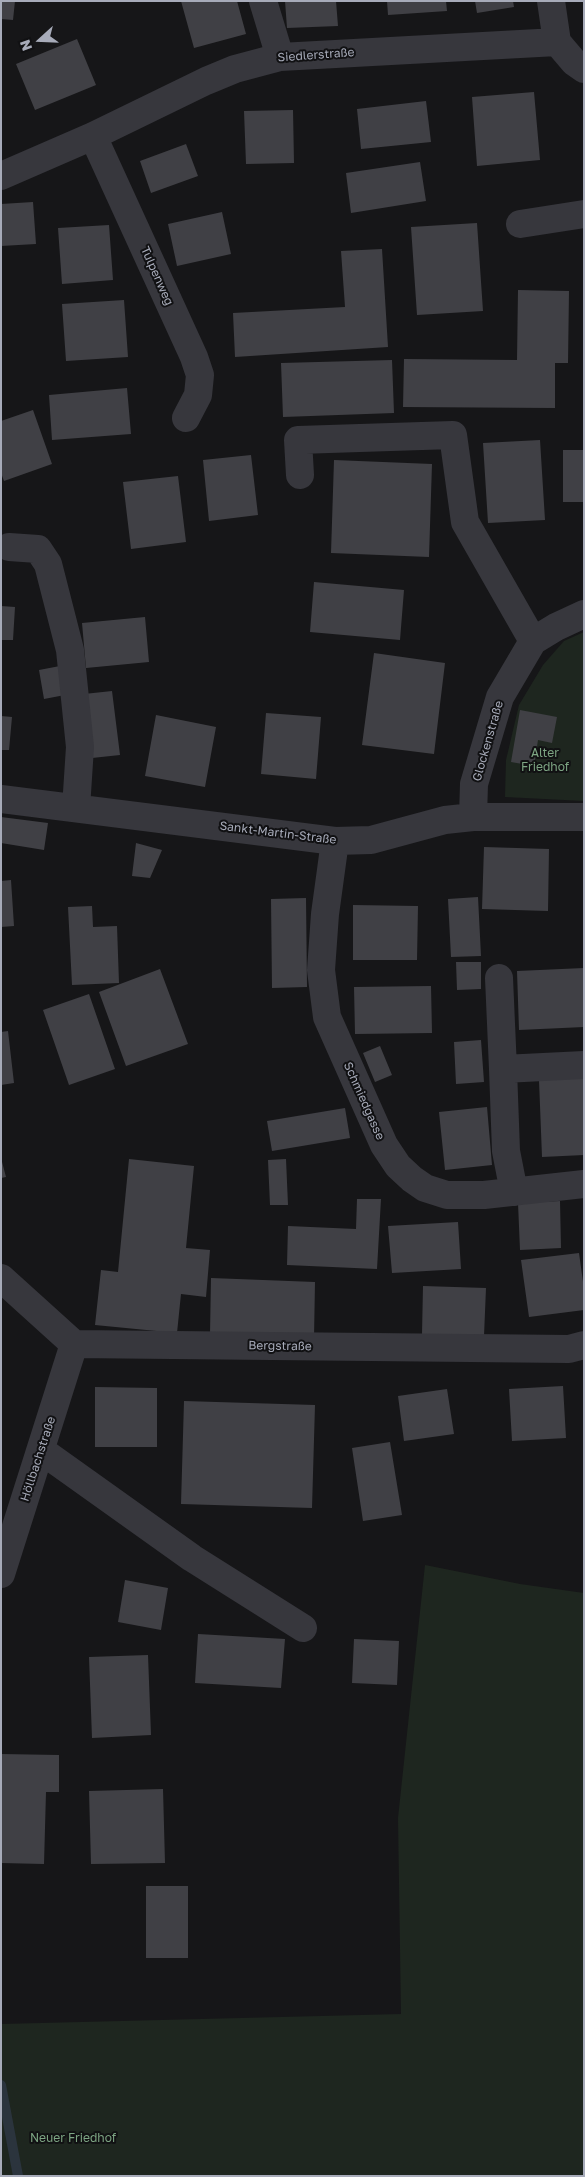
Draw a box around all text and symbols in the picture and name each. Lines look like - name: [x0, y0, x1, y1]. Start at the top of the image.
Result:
- north arrow: [15, 15, 65, 65]
- text: N: [16, 37, 35, 53]
- street label: Siedlerstraße: [277, 45, 355, 65]
- street label: Tulpenweg: [138, 244, 176, 308]
- street label: Glockenstraße: [470, 699, 506, 783]
- park label: Alter Friedhof: [521, 746, 569, 774]
- street label: Sankt-Martin-Straße: [219, 819, 337, 847]
- street label: Schmiedgasse: [340, 1060, 388, 1142]
- street label: Bergstraße: [248, 1338, 312, 1354]
- street label: Höllbachstraße: [17, 1415, 59, 1503]
- park label: Neuer Friedhof: [30, 2131, 116, 2145]

